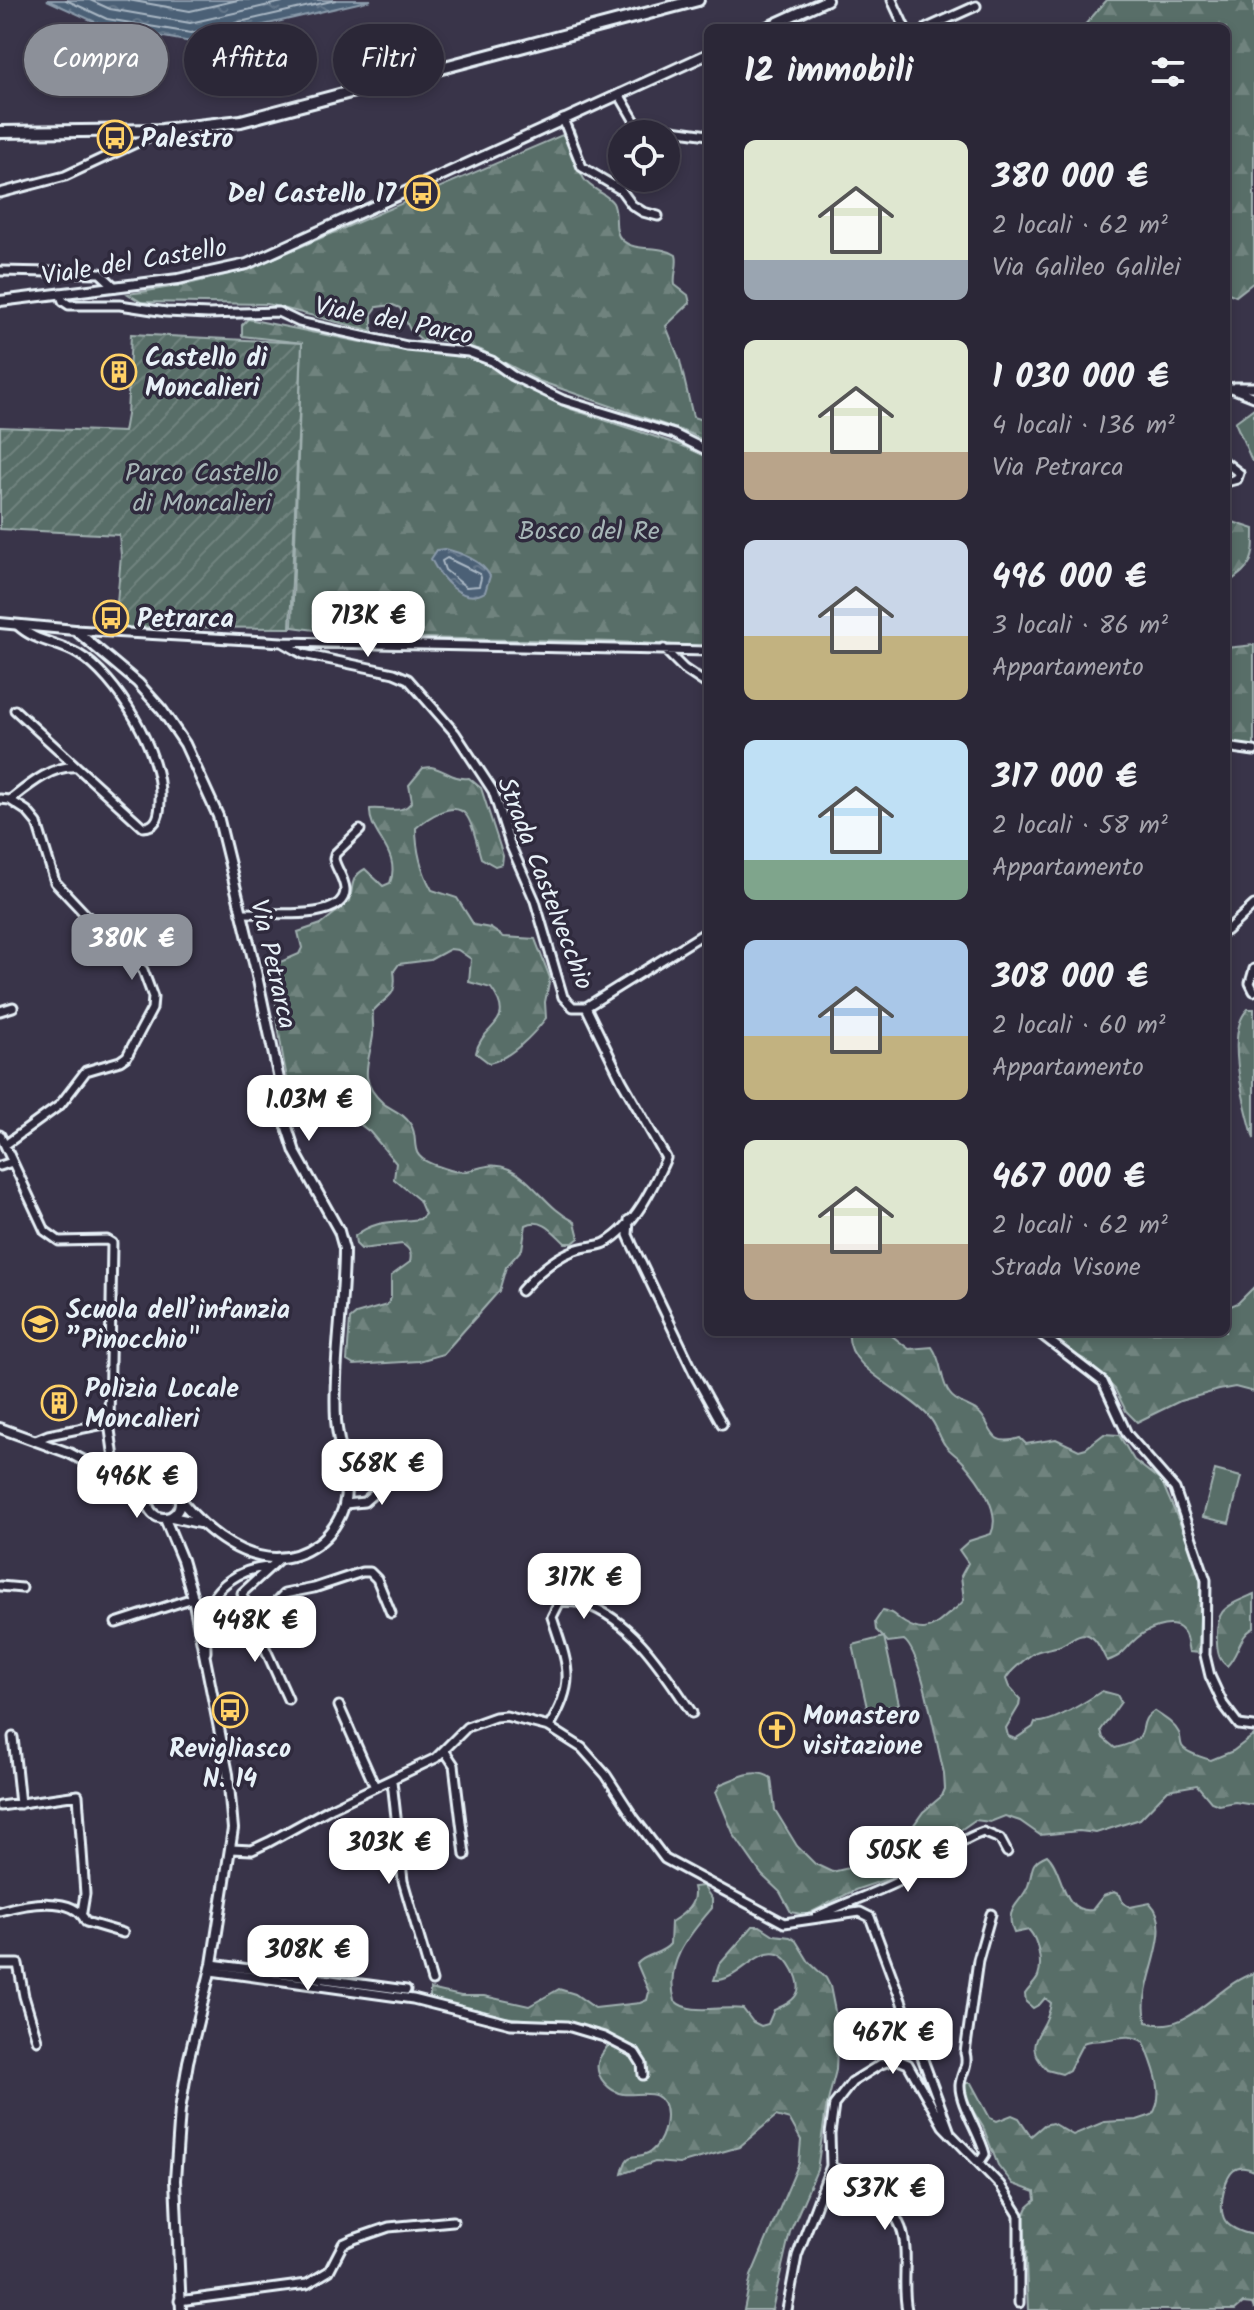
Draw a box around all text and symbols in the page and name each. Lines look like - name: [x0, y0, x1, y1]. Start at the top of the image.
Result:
- chip: Compra: [24, 24, 168, 96]
- chip: Affitta: [184, 24, 317, 96]
- chip: Filtri: [333, 24, 444, 96]
- text: 12 immobili: [744, 45, 913, 99]
- icon: filters: [1146, 50, 1190, 94]
- bus stop icon: Palestro: [96, 119, 134, 157]
- place label: Palestro: [141, 119, 233, 161]
- map controls: [608, 120, 680, 192]
- button: locate: [608, 120, 680, 192]
- text: 380 000 €: [992, 151, 1148, 205]
- icon: home: [808, 172, 904, 268]
- place label: Del Castello 17: [227, 174, 397, 216]
- bus stop icon: Del Castello 17: [403, 174, 441, 212]
- text: 2 locali · 62 m²: [992, 205, 1168, 247]
- street label: Viale del Castello: [39, 228, 230, 298]
- text: Via Galileo Galilei: [992, 247, 1180, 289]
- street label: Viale del Parco: [311, 286, 476, 358]
- place label: Castello di Moncalieri: [145, 338, 269, 410]
- text: 1 030 000 €: [992, 351, 1169, 405]
- building icon: Castello di Moncalieri: [100, 353, 138, 391]
- icon: home: [808, 372, 904, 468]
- text: 4 locali · 136 m²: [992, 405, 1175, 447]
- text: Via Petrarca: [992, 447, 1124, 489]
- park label: Parco Castello di Moncalieri: [125, 453, 279, 525]
- park label: Bosco del Re: [518, 511, 660, 553]
- text: 496 000 €: [992, 551, 1146, 605]
- icon: home: [808, 572, 904, 668]
- pin: 713K €: [303, 591, 433, 659]
- text: 713K €: [330, 596, 406, 638]
- bus stop icon: Petrarca: [92, 599, 130, 637]
- place label: Petrarca: [137, 599, 234, 641]
- text: 3 locali · 86 m²: [992, 605, 1168, 647]
- text: Appartamento: [992, 647, 1144, 689]
- text: 317 000 €: [992, 751, 1137, 805]
- street label: Strada Castelvecchio: [484, 771, 604, 996]
- icon: home: [808, 772, 904, 868]
- text: 2 locali · 58 m²: [992, 805, 1168, 847]
- text: Appartamento: [992, 847, 1144, 889]
- street label: Via Petrarca: [237, 896, 307, 1033]
- pin: 380K €: [67, 914, 197, 982]
- text: 380K €: [89, 919, 175, 961]
- text: 308 000 €: [992, 951, 1148, 1005]
- icon: home: [808, 972, 904, 1068]
- text: 2 locali · 60 m²: [992, 1005, 1166, 1047]
- text: Appartamento: [992, 1047, 1144, 1089]
- pin: 1.03M €: [235, 1075, 383, 1143]
- text: 1.03M €: [265, 1080, 353, 1122]
- text: 467 000 €: [992, 1151, 1145, 1205]
- icon: home: [808, 1172, 904, 1268]
- text: 2 locali · 62 m²: [992, 1205, 1168, 1247]
- text: Strada Visone: [992, 1247, 1141, 1289]
- place label: Scuola dell’infanzia ”Pinocchio": [66, 1290, 290, 1362]
- school or university icon: Scuola dell’infanzia ”Pinocchio": [21, 1305, 59, 1343]
- place label: Polizia Locale Moncalieri: [85, 1369, 239, 1441]
- building icon: Polizia Locale Moncalieri: [40, 1384, 78, 1422]
- pin: 568K €: [317, 1439, 447, 1507]
- text: 568K €: [340, 1444, 424, 1486]
- pin: 496K €: [72, 1452, 202, 1520]
- text: 496K €: [95, 1457, 179, 1499]
- pin: 317K €: [519, 1553, 649, 1621]
- text: 317K €: [546, 1558, 622, 1600]
- pin: 448K €: [190, 1596, 320, 1664]
- text: 448K €: [212, 1601, 298, 1643]
- bus stop icon: Revigliasco N. 14: [211, 1691, 249, 1729]
- place label: Monastero visitazione: [803, 1696, 923, 1768]
- church icon: Monastero visitazione: [758, 1711, 796, 1749]
- place label: Revigliasco N. 14: [169, 1729, 291, 1801]
- pin: 303K €: [324, 1818, 454, 1886]
- text: 303K €: [347, 1823, 431, 1865]
- pin: 505K €: [843, 1826, 973, 1894]
- text: 505K €: [867, 1831, 949, 1873]
- pin: 308K €: [243, 1925, 373, 1993]
- text: 308K €: [265, 1930, 351, 1972]
- pin: 467K €: [828, 2008, 958, 2076]
- text: 467K €: [852, 2013, 934, 2055]
- pin: 537K €: [820, 2164, 950, 2232]
- text: 537K €: [844, 2169, 926, 2211]

